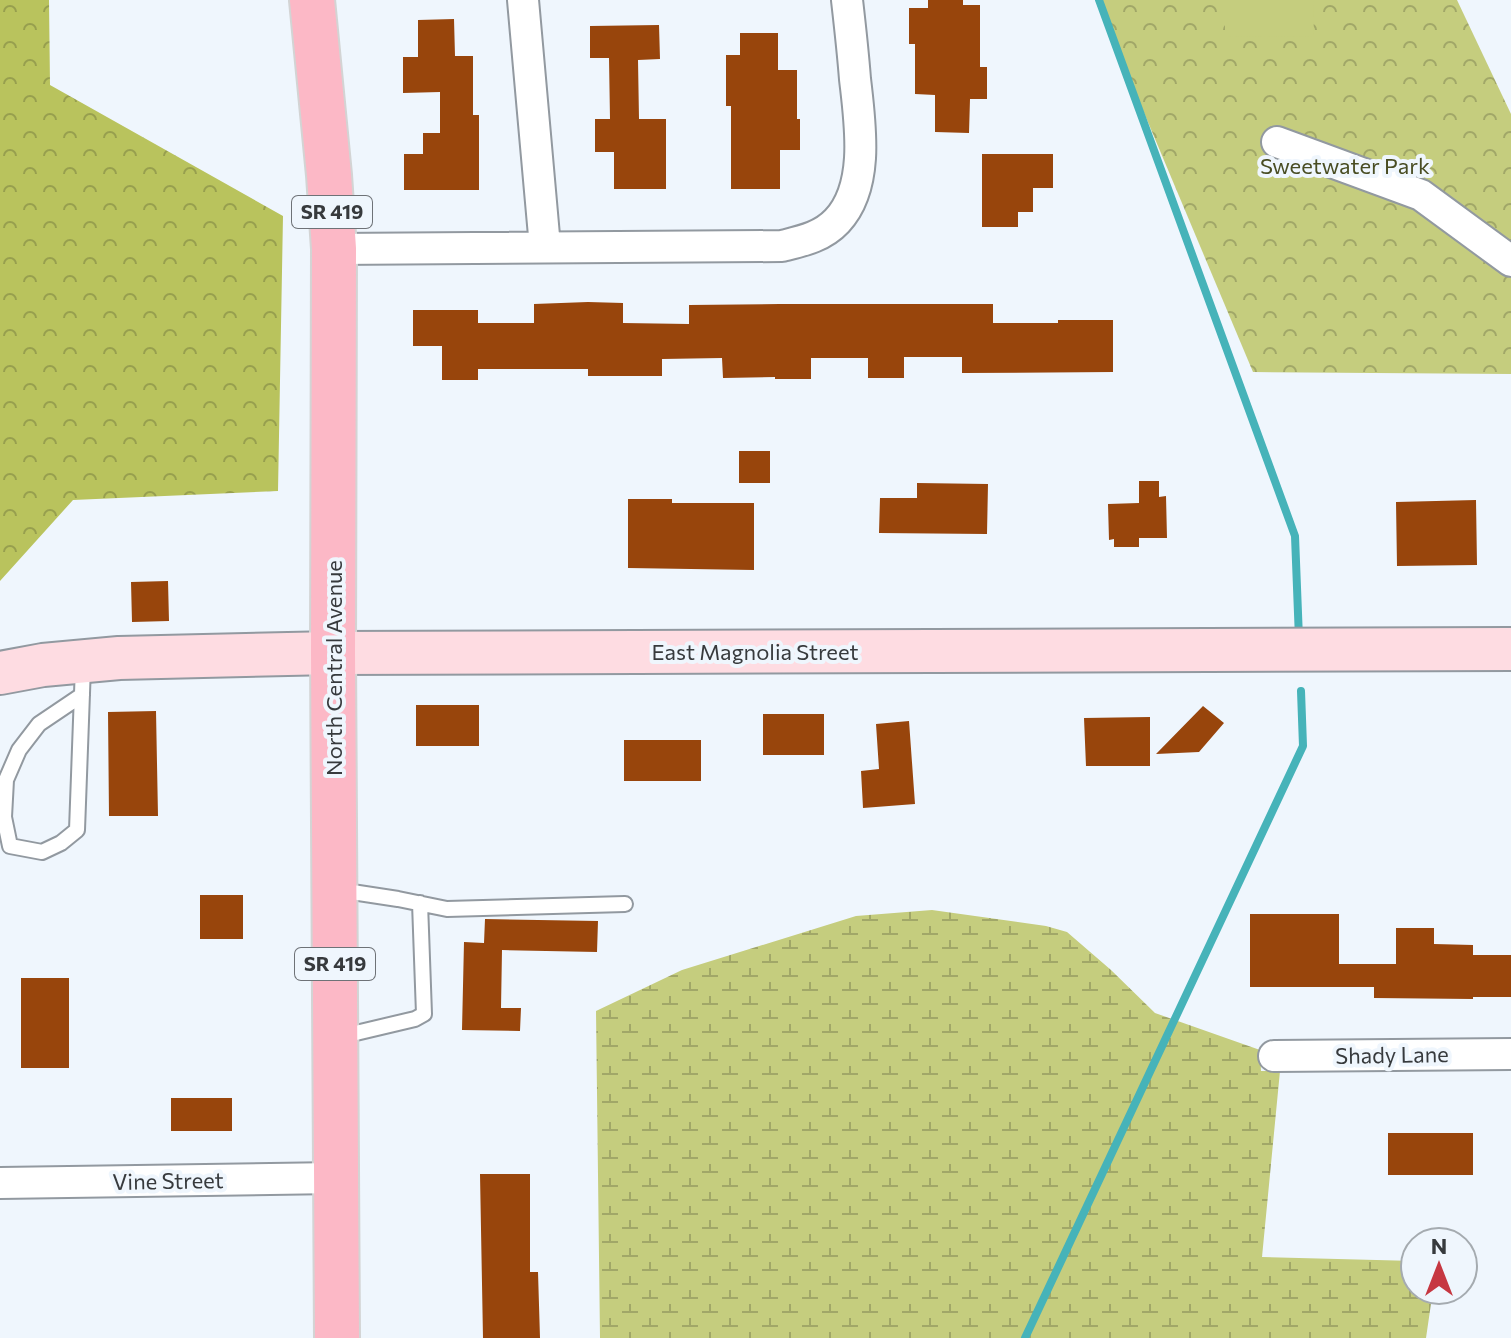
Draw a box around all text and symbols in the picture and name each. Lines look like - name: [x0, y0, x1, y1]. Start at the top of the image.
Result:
- park label: Sweetwater Park: [1260, 152, 1430, 179]
- road number: SR 419: [292, 196, 372, 228]
- street label: North Central Avenue: [320, 560, 347, 776]
- street label: East Magnolia Street: [652, 638, 858, 665]
- road number: SR 419: [295, 948, 375, 980]
- street label: Shady Lane: [1335, 1040, 1449, 1069]
- street label: Vine Street: [112, 1166, 224, 1195]
- north arrow: [1399, 1226, 1479, 1306]
- text: N: [1431, 1232, 1447, 1259]

